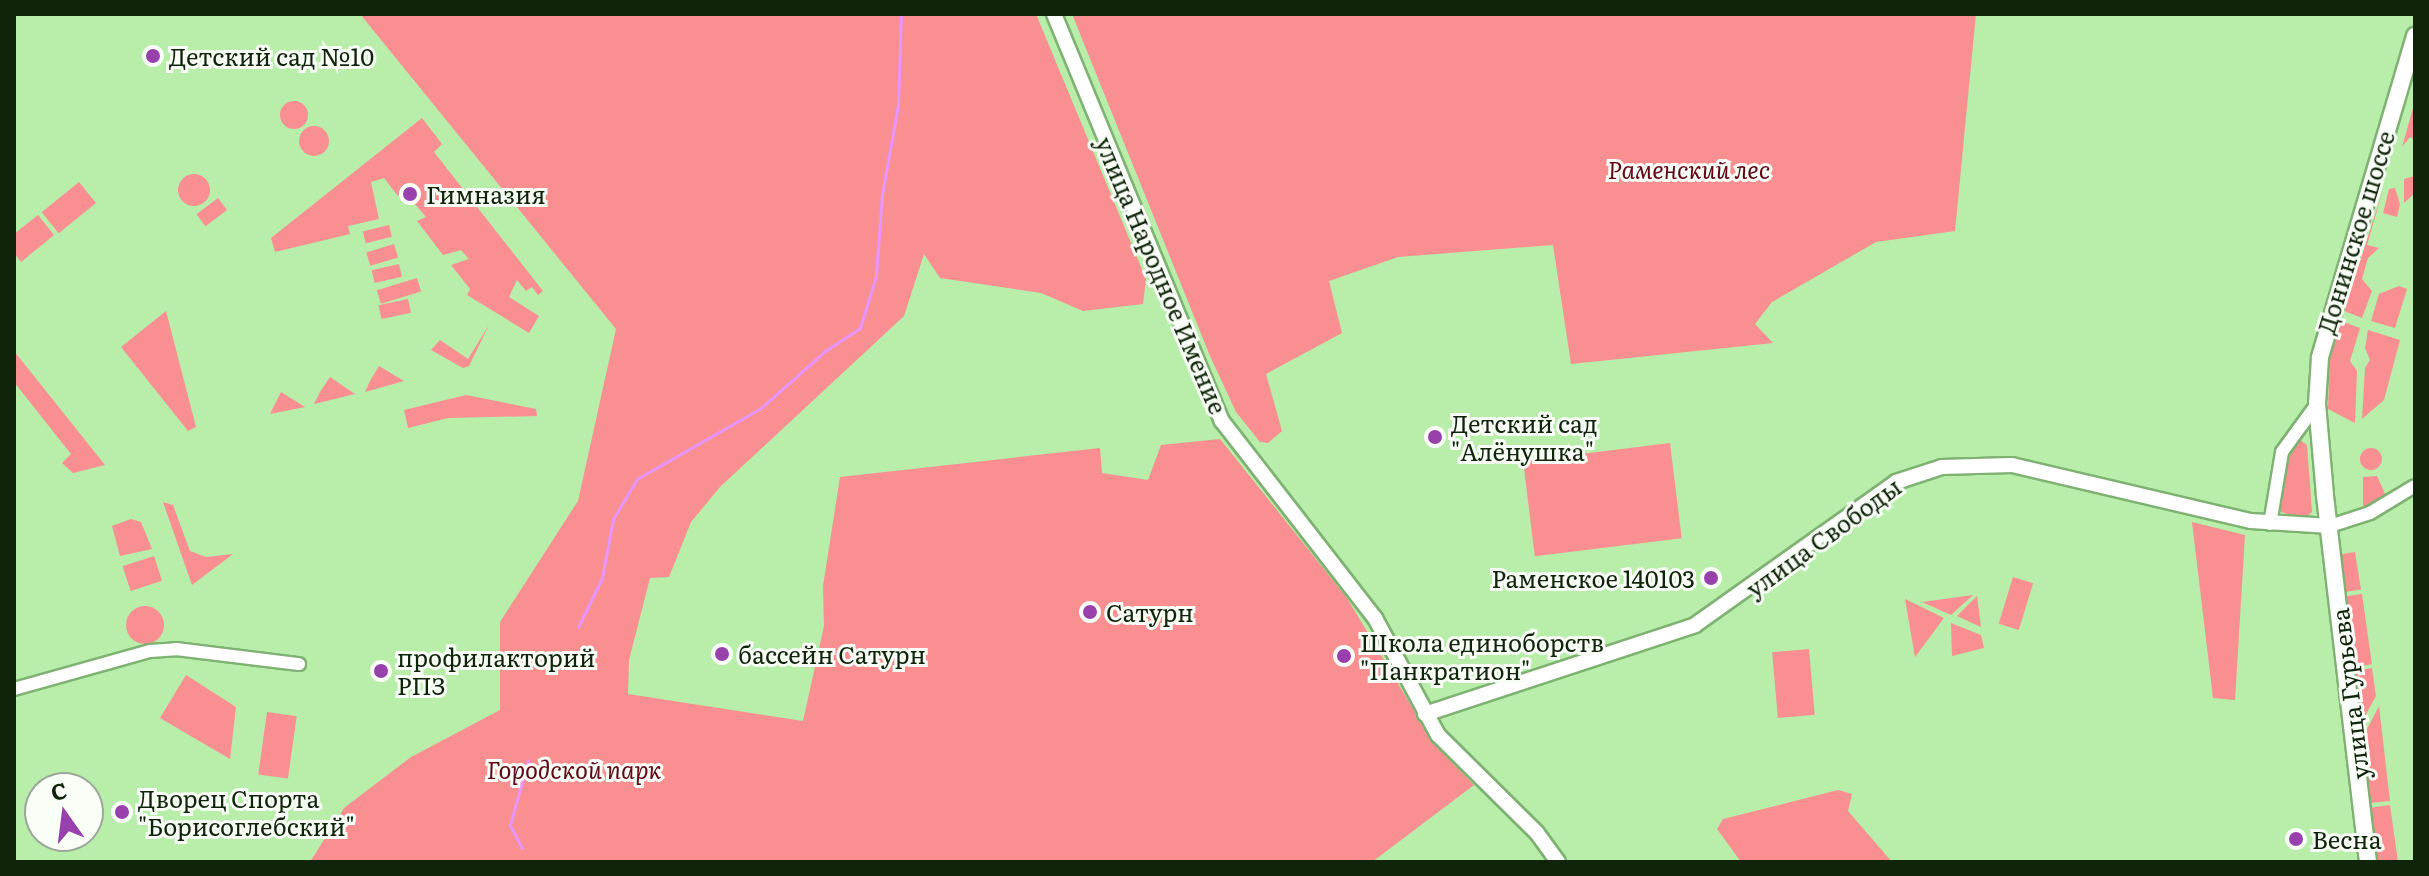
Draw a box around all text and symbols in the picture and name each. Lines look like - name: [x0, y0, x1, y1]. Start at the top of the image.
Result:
- place label: Детский сад №10: [169, 42, 374, 70]
- marker: Детский сад №10: [144, 47, 162, 65]
- street label: Донинское шоссе: [2310, 127, 2400, 337]
- street label: улица Народное Имение: [1090, 132, 1234, 418]
- park label: Раменский лес: [1608, 155, 1770, 183]
- place label: Гимназия: [426, 180, 546, 208]
- marker: Гимназия: [401, 185, 419, 203]
- place label: Детский сад "Алёнушка": [1451, 409, 1598, 465]
- marker: Детский сад "Алёнушка": [1426, 428, 1444, 446]
- street label: улица Свободы: [1740, 471, 1906, 603]
- place label: Раменское 140103: [1491, 564, 1695, 592]
- marker: Раменское 140103: [1702, 569, 1720, 587]
- place label: Сатурн: [1106, 598, 1194, 626]
- marker: Сатурн: [1081, 603, 1099, 621]
- street label: улица Гурьева: [2324, 607, 2374, 781]
- place label: Школа единоборств "Панкратион": [1360, 628, 1604, 684]
- place label: бассейн Сатурн: [738, 640, 926, 668]
- place label: профилакторий РПЗ: [397, 643, 595, 699]
- marker: бассейн Сатурн: [713, 645, 731, 663]
- marker: Школа единоборств "Панкратион": [1335, 647, 1353, 665]
- marker: профилакторий РПЗ: [372, 662, 390, 680]
- park label: Городской парк: [487, 755, 661, 783]
- north arrow: [24, 772, 104, 852]
- text: С: [47, 772, 70, 808]
- place label: Дворец Спорта "Борисоглебский": [138, 784, 355, 840]
- marker: Дворец Спорта "Борисоглебский": [113, 803, 131, 821]
- place label: Весна: [2312, 825, 2382, 853]
- marker: Весна: [2287, 830, 2305, 848]

